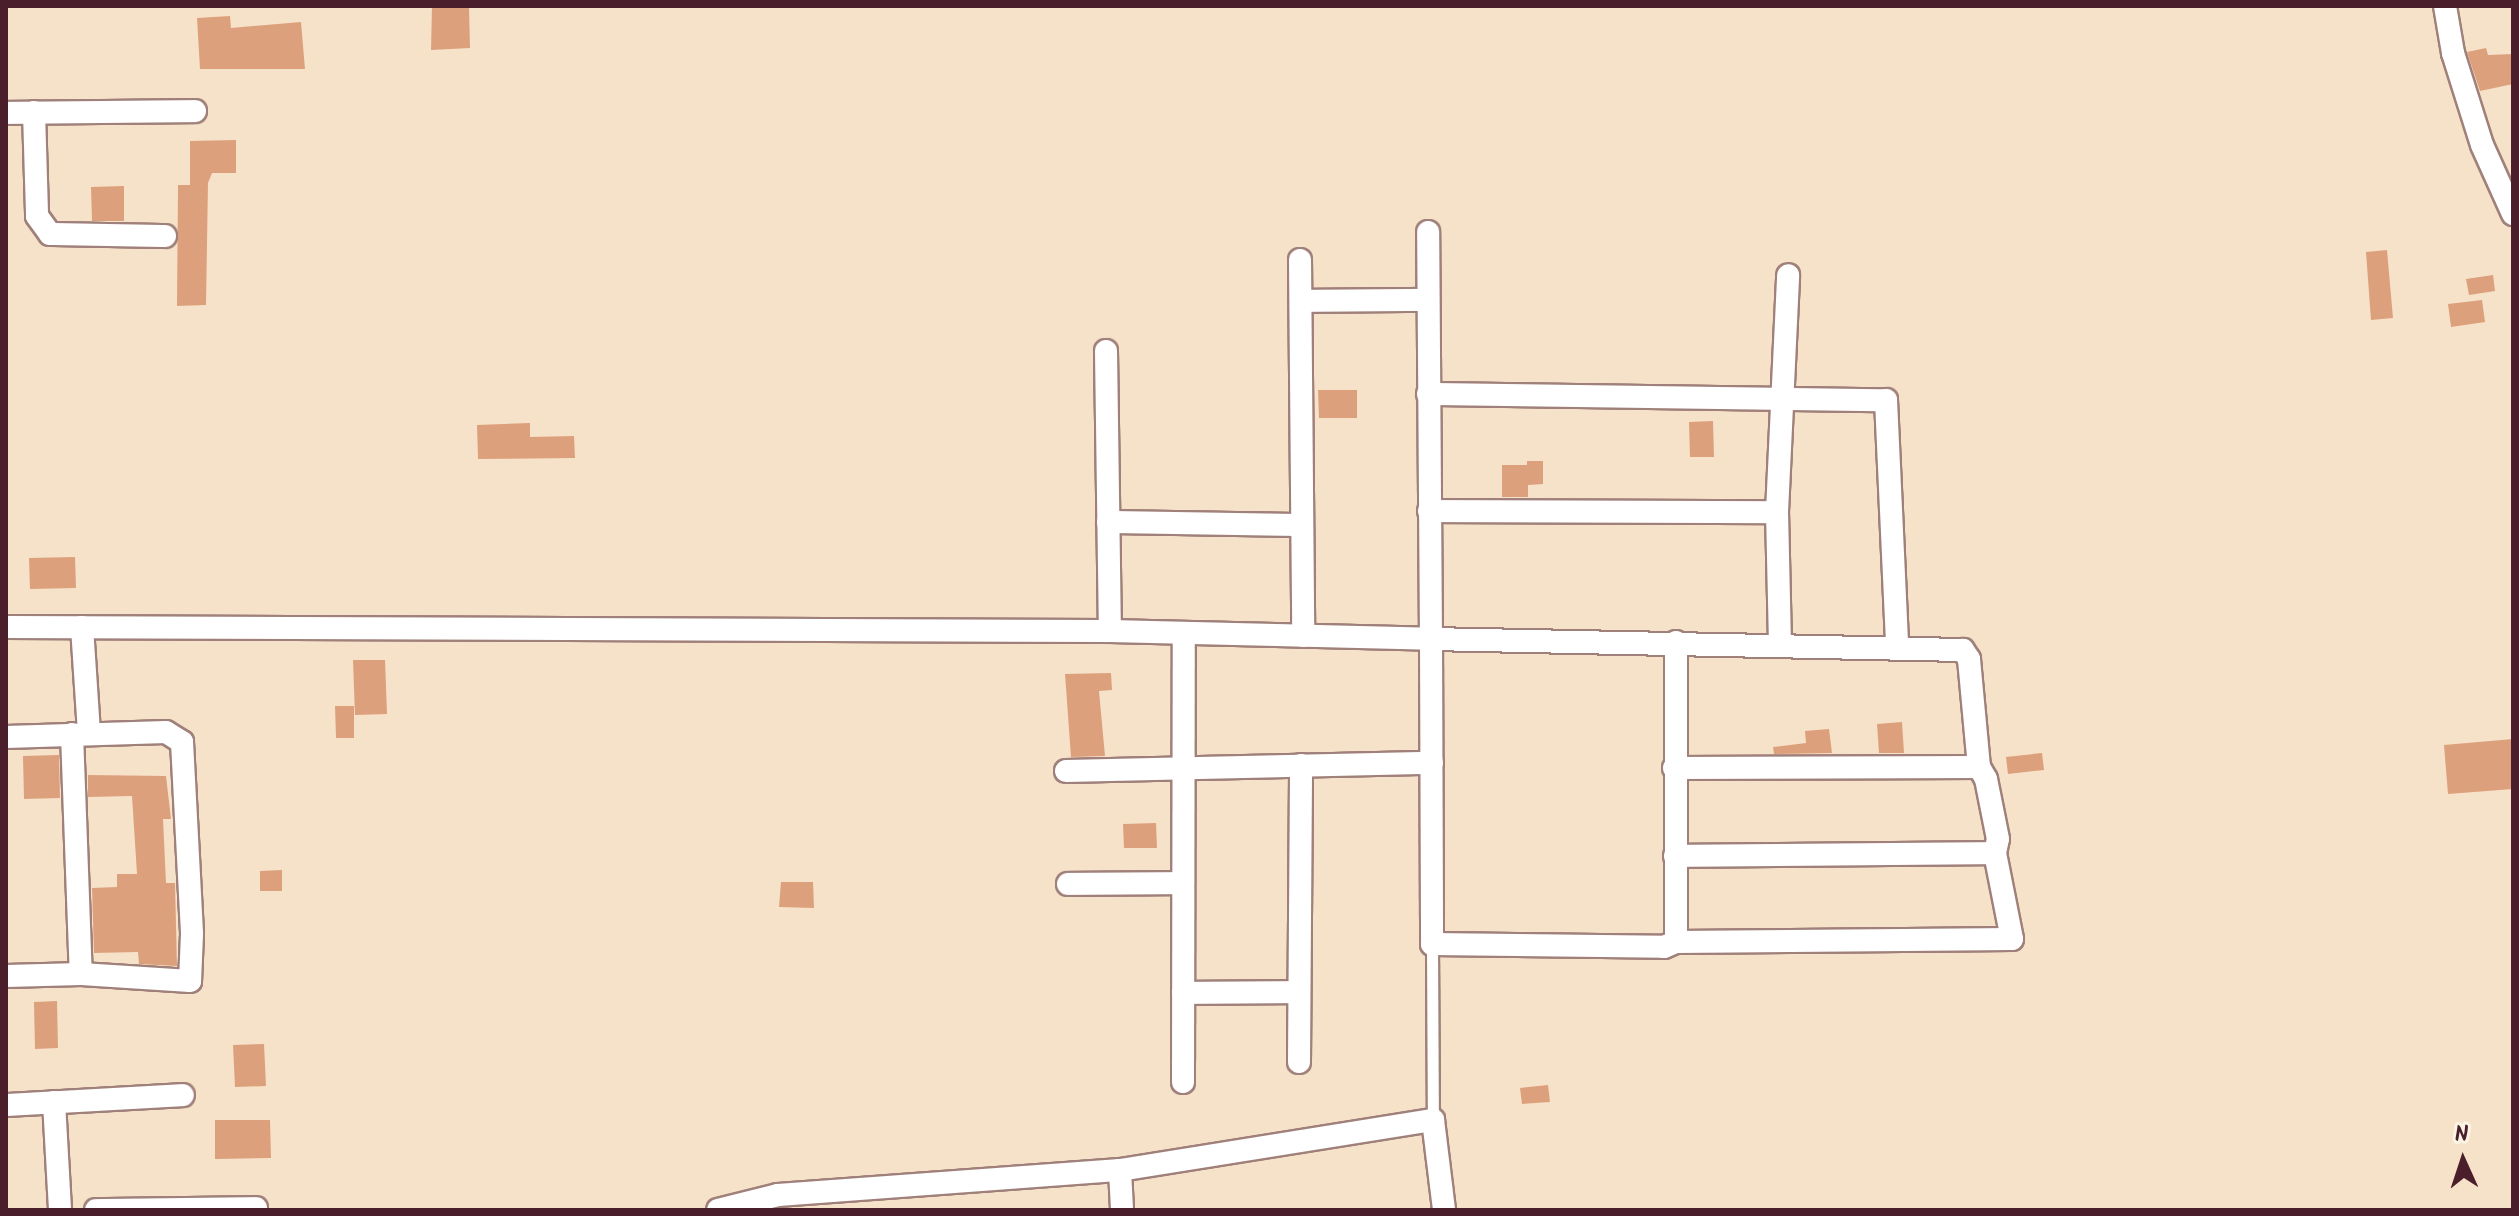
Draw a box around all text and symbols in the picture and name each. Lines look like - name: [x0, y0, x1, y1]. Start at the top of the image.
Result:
- text: N: [2454, 1118, 2470, 1153]
- north arrow: [2423, 1120, 2503, 1200]

